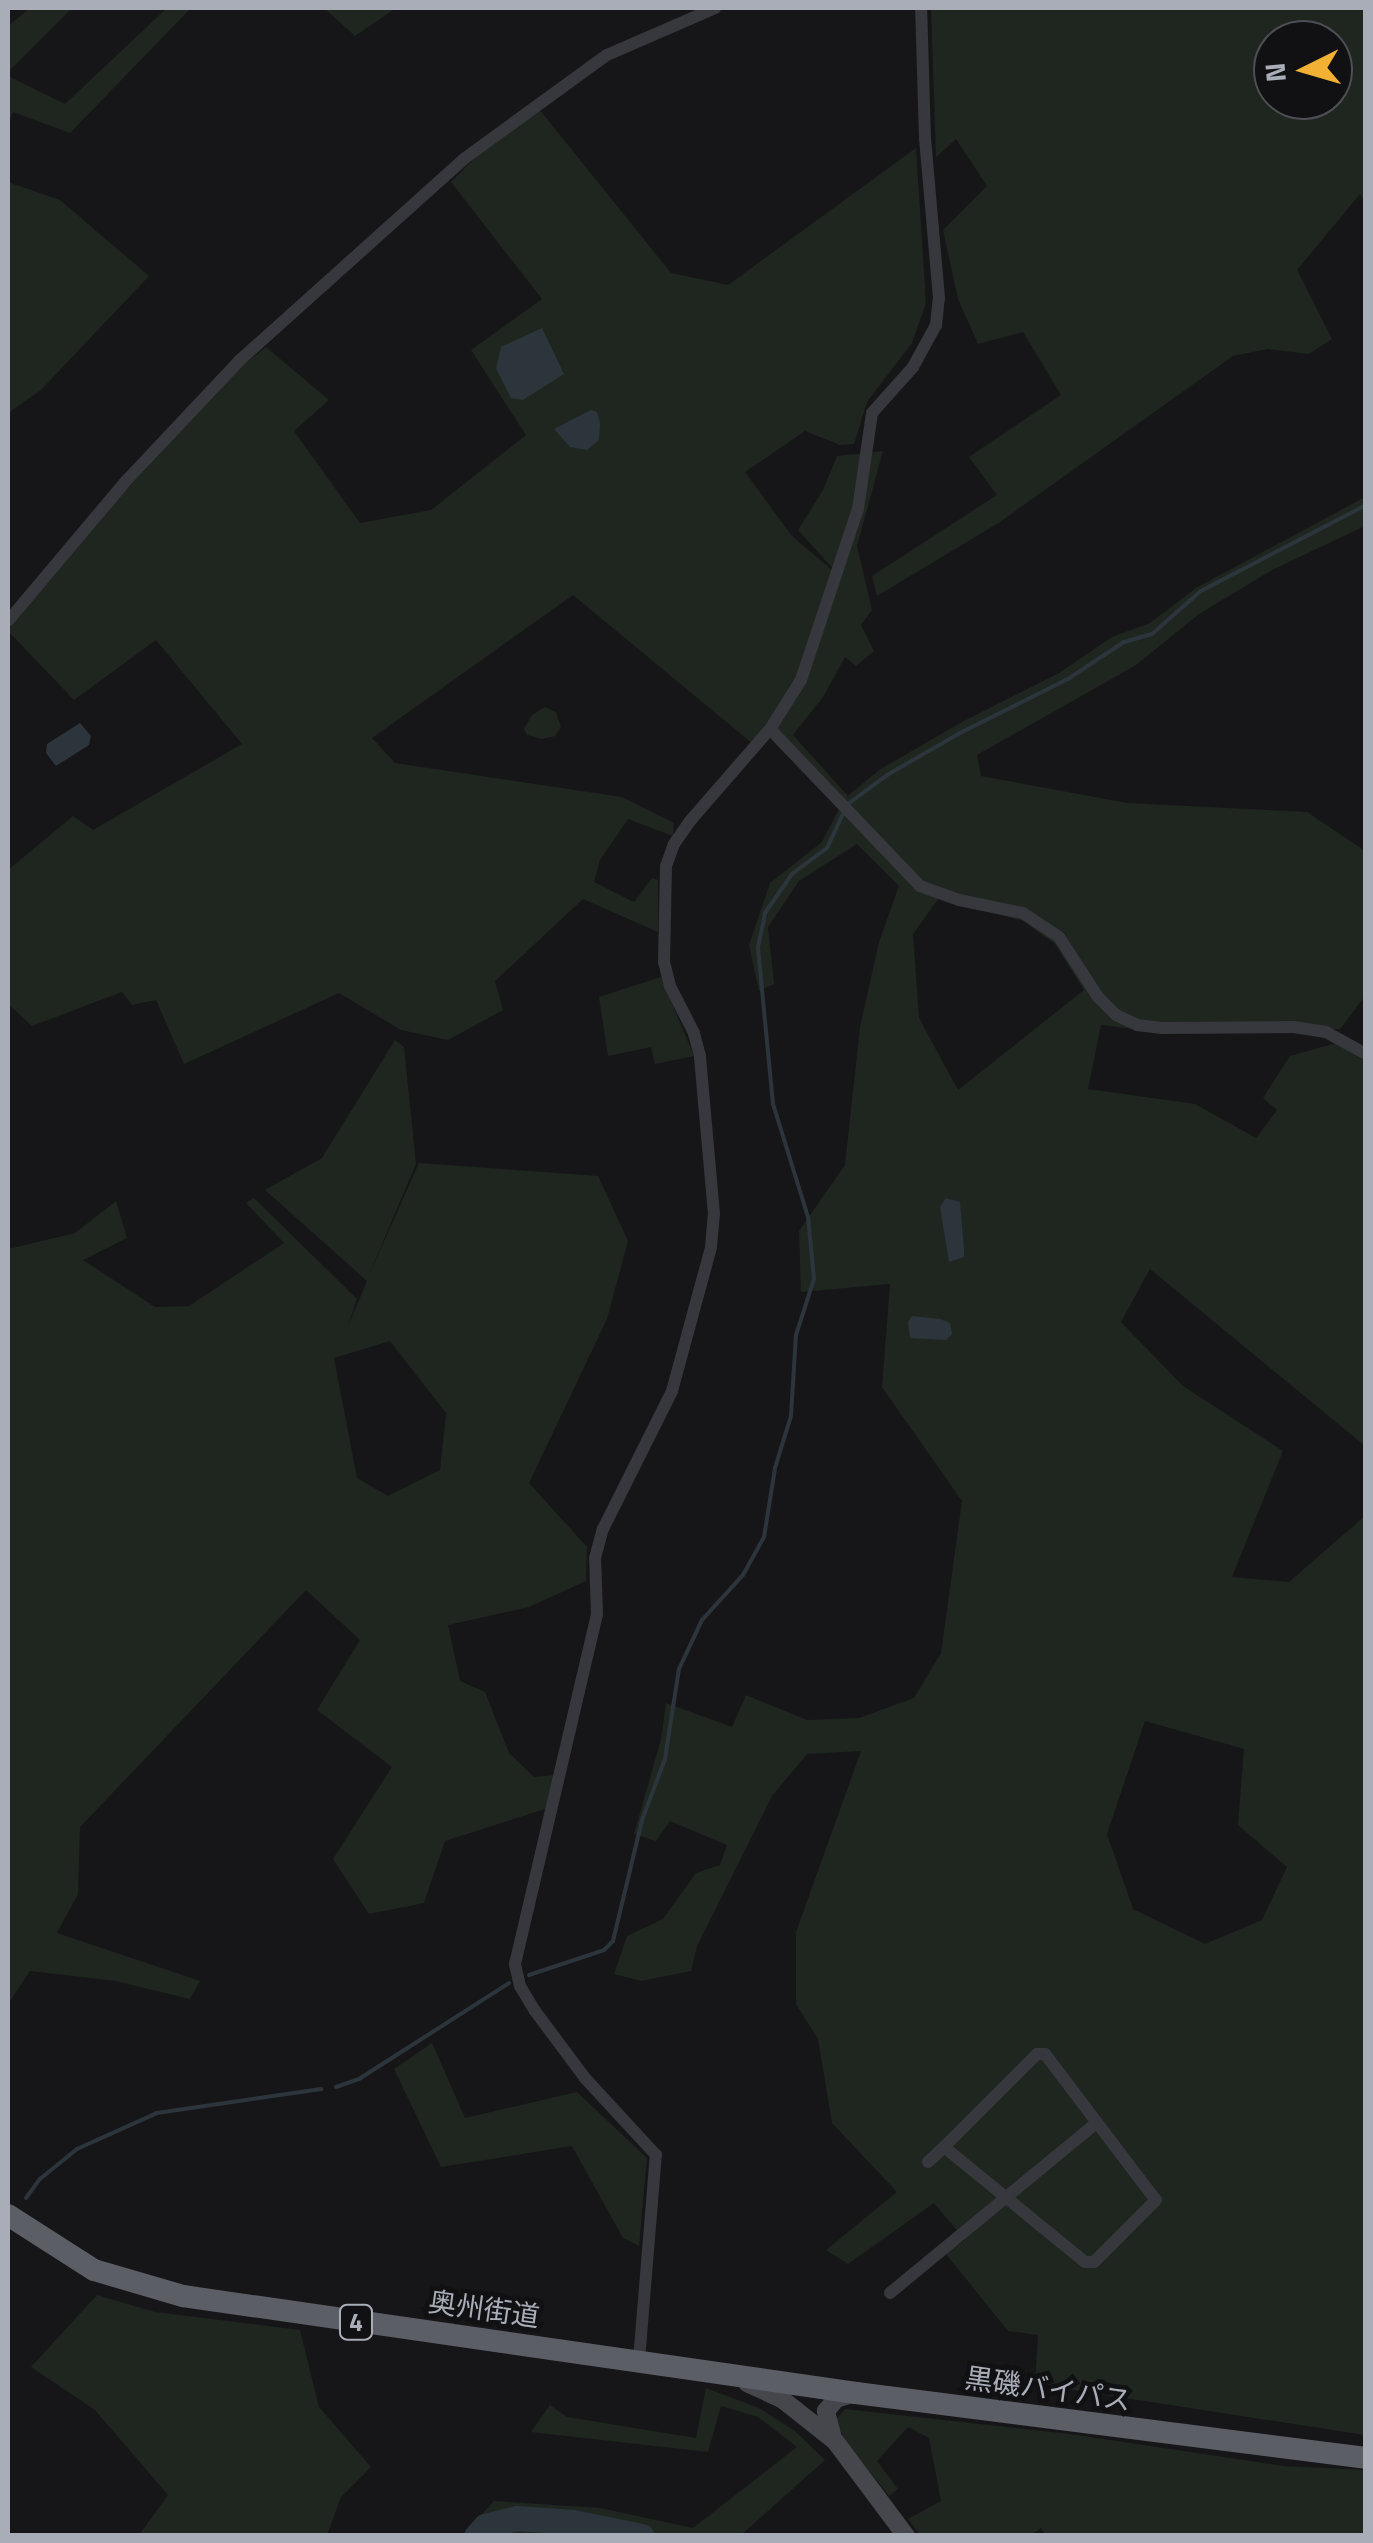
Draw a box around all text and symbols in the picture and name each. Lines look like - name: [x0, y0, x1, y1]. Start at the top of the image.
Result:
- north arrow: [1253, 20, 1353, 120]
- text: N: [1252, 61, 1297, 84]
- street label: 奥州街道: [426, 2285, 542, 2333]
- road number: 4: [338, 2302, 374, 2342]
- street label: 黒磯バイパス: [962, 2361, 1134, 2417]

